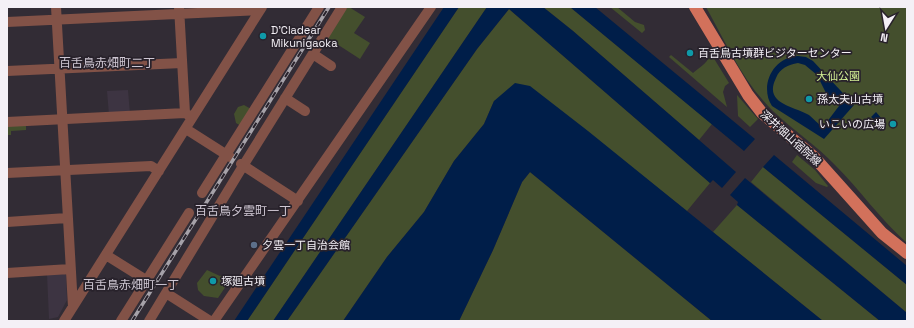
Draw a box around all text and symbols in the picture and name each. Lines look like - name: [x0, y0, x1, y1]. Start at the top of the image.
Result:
- north arrow: [866, 8, 906, 48]
- place label: D'Cladear Mikunigaoka: [271, 23, 338, 50]
- text: N: [879, 30, 889, 45]
- marker: D'Cladear Mikunigaoka: [258, 31, 268, 41]
- place label: 百舌鳥古墳群ビジターセンター: [698, 46, 852, 60]
- marker: 百舌鳥古墳群ビジターセンター: [685, 48, 695, 58]
- district label: 百舌鳥赤畑町二丁: [59, 55, 155, 71]
- park label: 大仙公園: [816, 69, 860, 83]
- place label: 孫太夫山古墳: [817, 92, 883, 106]
- marker: 孫太夫山古墳: [804, 94, 814, 104]
- street label: 深井畑山宿院線: [758, 107, 824, 169]
- place label: いこいの広場: [819, 117, 885, 131]
- marker: いこいの広場: [888, 119, 898, 129]
- district label: 百舌鳥夕雲町一丁: [195, 203, 291, 219]
- place label: 夕雲一丁自治会館: [262, 238, 350, 252]
- marker: 夕雲一丁自治会館: [249, 240, 259, 250]
- place label: 塚廻古墳: [221, 274, 265, 288]
- marker: 塚廻古墳: [208, 276, 218, 286]
- district label: 百舌鳥赤畑町一丁: [83, 277, 179, 293]

